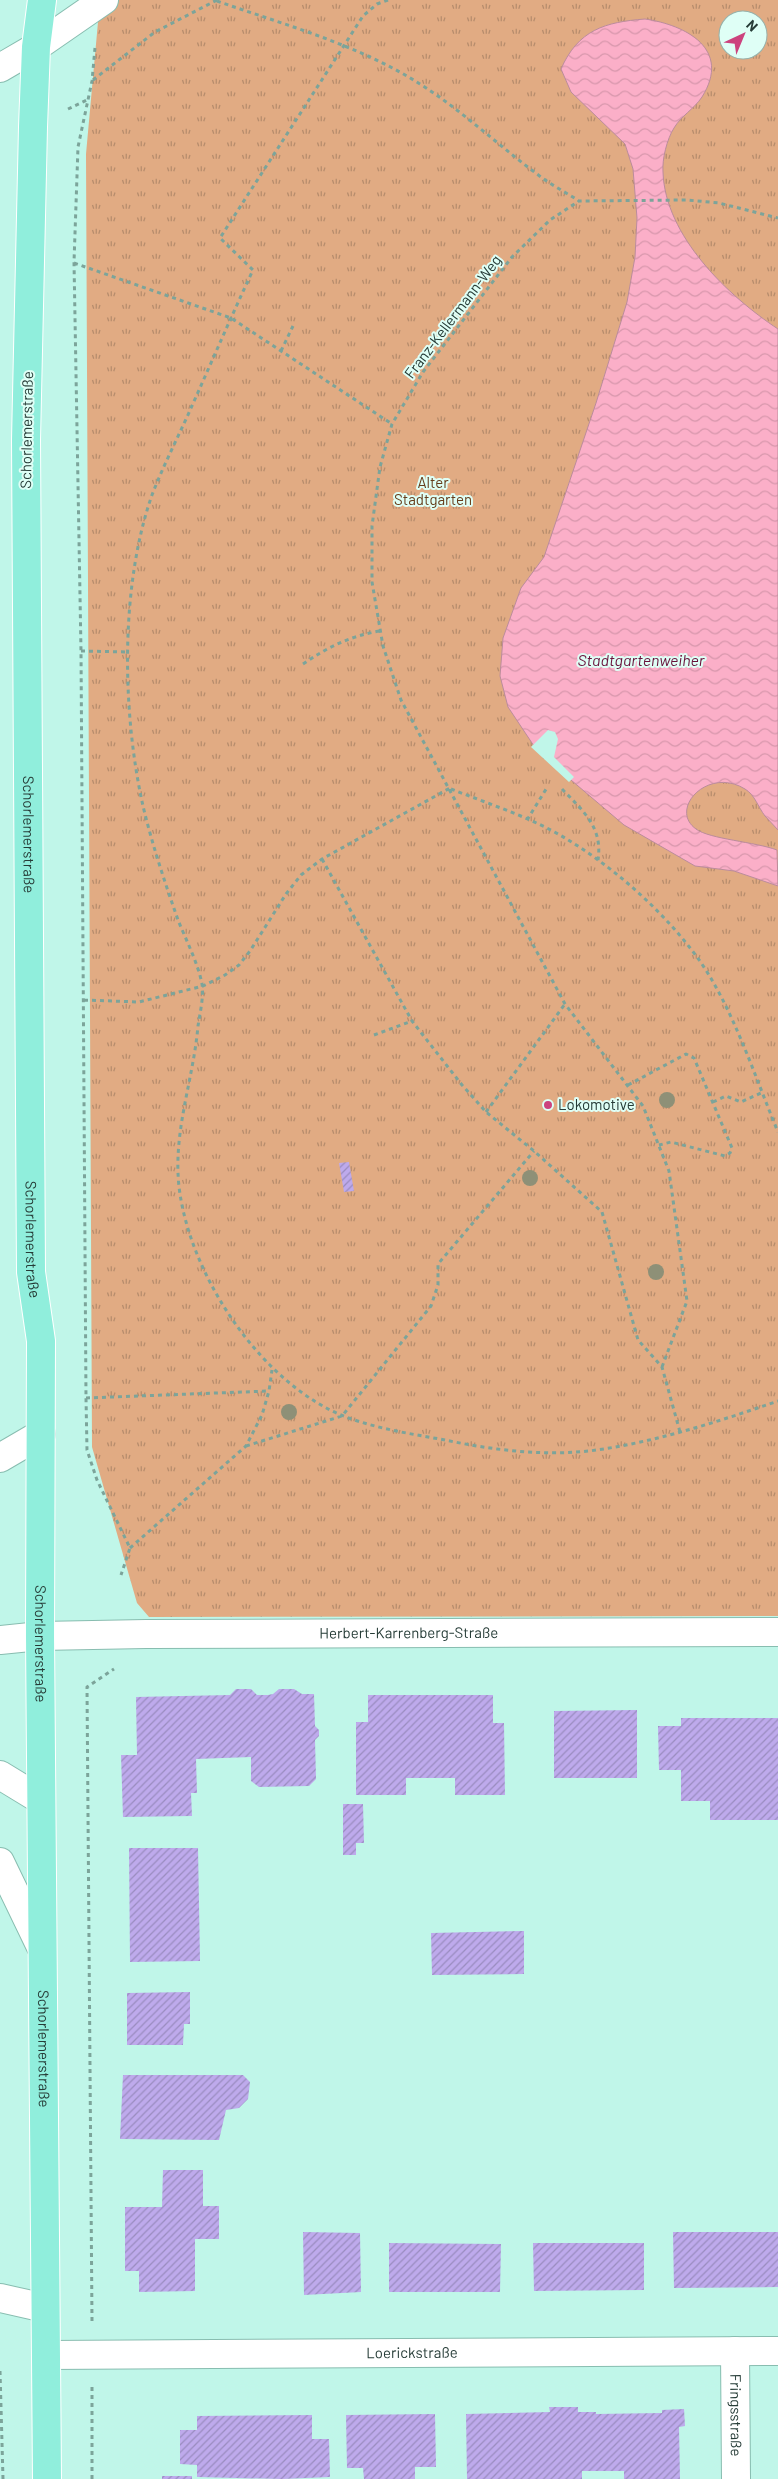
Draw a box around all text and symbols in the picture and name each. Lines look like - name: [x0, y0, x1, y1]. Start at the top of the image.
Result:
- north arrow: [718, 10, 768, 60]
- text: N: [743, 16, 762, 35]
- street label: Franz-Kellermann-Weg: [400, 251, 504, 382]
- street label: Schorlemerstraße: [16, 371, 36, 489]
- park label: Alter Stadtgarten: [394, 473, 472, 508]
- water label: Stadtgartenweiher: [578, 650, 706, 669]
- street label: Schorlemerstraße: [20, 776, 39, 893]
- place label: Lokomotive: [558, 1095, 635, 1113]
- marker: Lokomotive: [542, 1099, 554, 1111]
- street label: Schorlemerstraße: [22, 1181, 45, 1299]
- street label: Schorlemerstraße: [32, 1585, 51, 1703]
- street label: Herbert-Karrenberg-Straße: [319, 1623, 498, 1641]
- street label: Schorlemerstraße: [35, 1990, 54, 2108]
- street label: Loerickstraße: [366, 2343, 458, 2361]
- street label: Fringsstraße: [727, 2374, 746, 2456]

